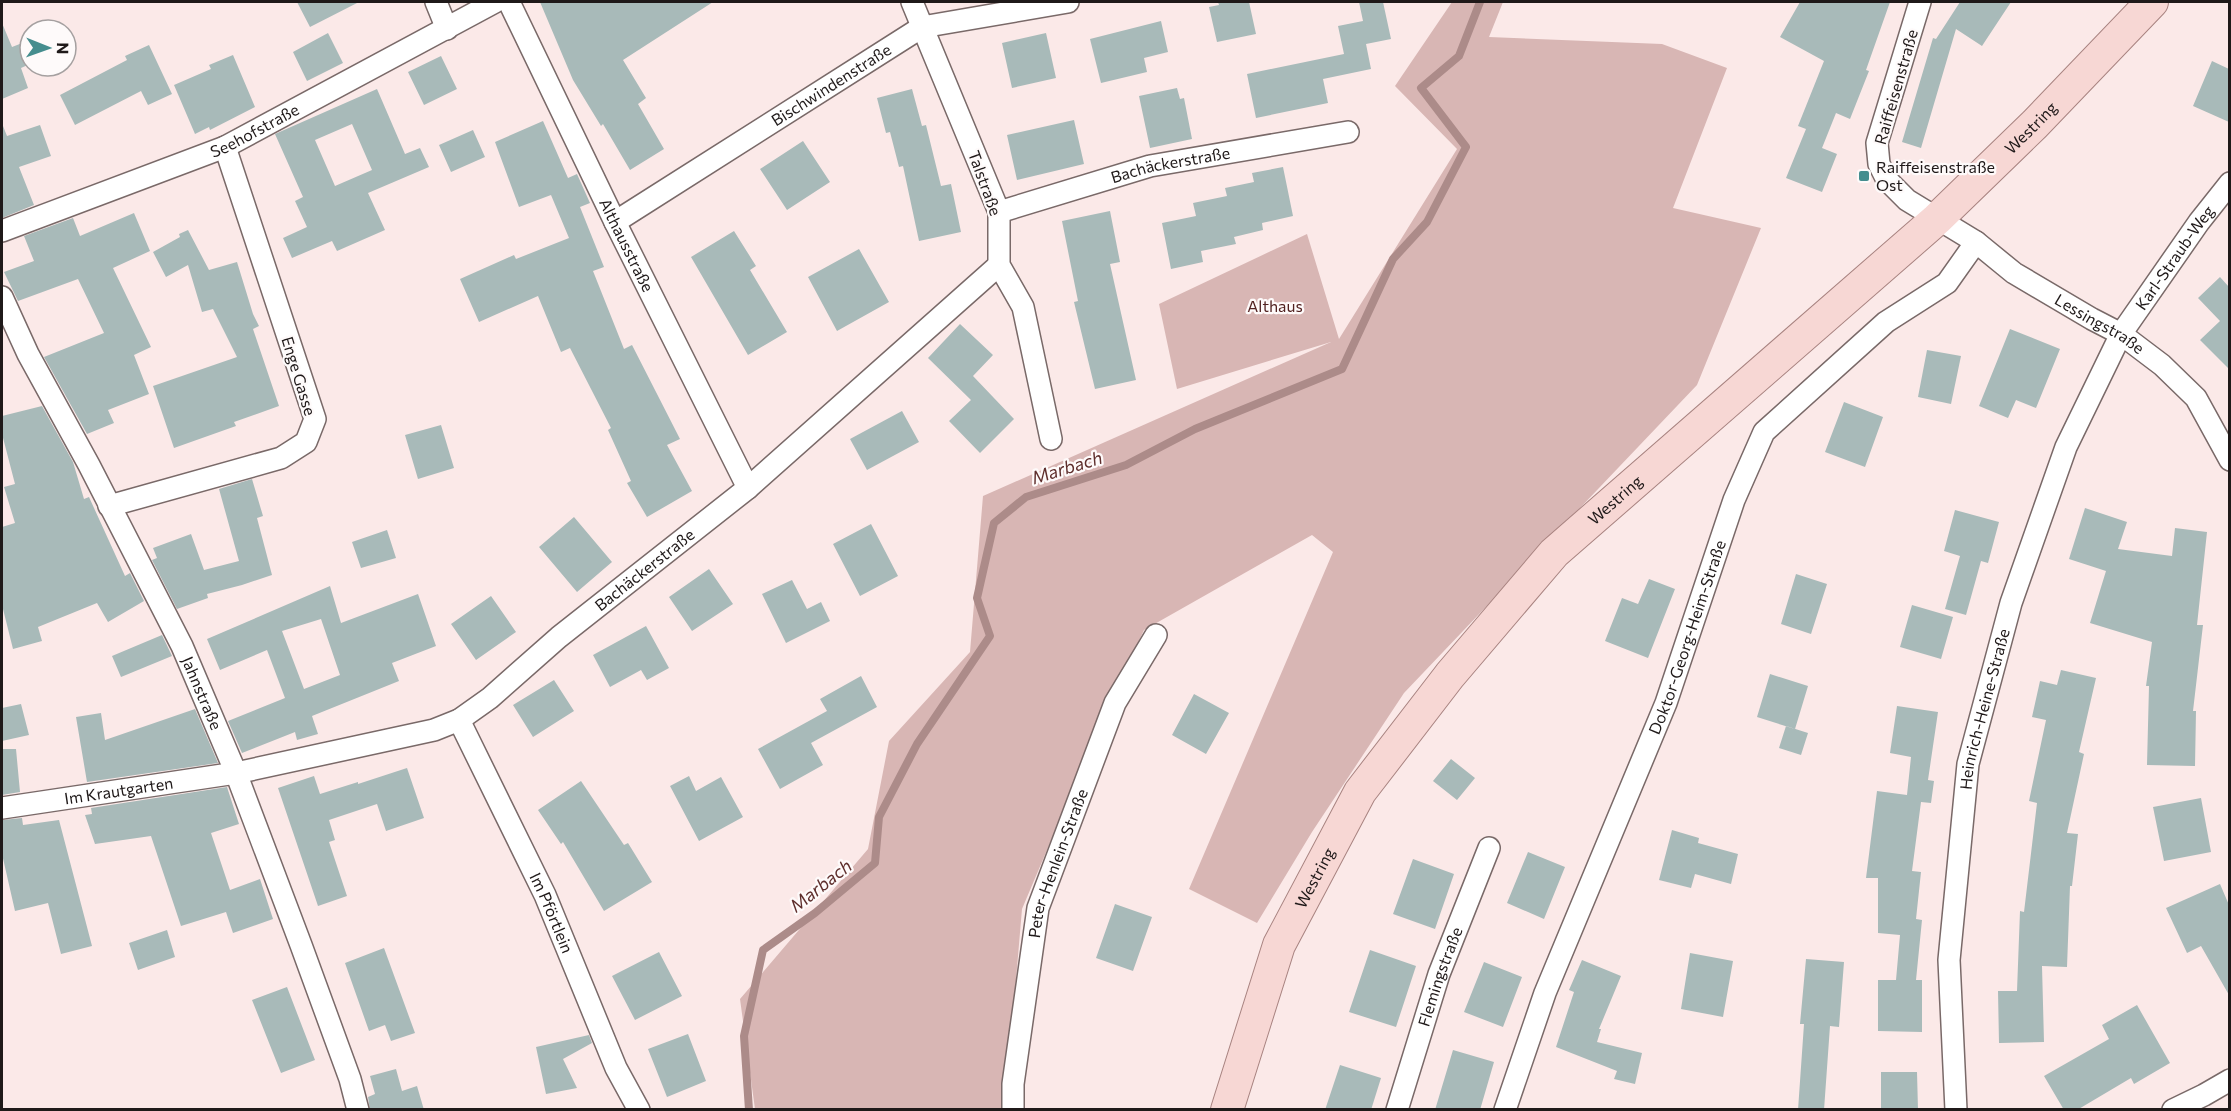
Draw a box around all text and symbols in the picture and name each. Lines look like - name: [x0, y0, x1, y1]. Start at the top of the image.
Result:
- north arrow: [18, 18, 78, 78]
- street label: Raiffeisenstraße: [1870, 27, 1921, 147]
- street label: Bischwindenstraße: [767, 39, 894, 129]
- text: N: [54, 42, 73, 54]
- street label: Westring: [2000, 97, 2061, 157]
- street label: Seehofstraße: [207, 99, 302, 161]
- street label: Bachäckerstraße: [1108, 142, 1231, 186]
- street label: Talstraße: [965, 148, 1006, 218]
- place label: Raiffeisenstraße Ost: [1876, 157, 1995, 194]
- marker: Raiffeisenstraße Ost: [1857, 169, 1871, 183]
- street label: Althausstraße: [596, 195, 658, 295]
- street label: Karl-Straub-Weg: [2131, 201, 2218, 313]
- street label: Lessingstraße: [2052, 289, 2148, 357]
- park label: Althaus: [1247, 296, 1303, 315]
- street label: Enge Gasse: [278, 334, 321, 418]
- water label: Marbach: [1029, 446, 1105, 488]
- street label: Westring: [1584, 470, 1646, 528]
- street label: Bachäckerstraße: [591, 524, 698, 614]
- street label: Doktor-Georg-Heim-Straße: [1644, 537, 1729, 737]
- street label: Heinrich-Heine-Straße: [1956, 626, 2013, 791]
- street label: Jahnstraße: [179, 653, 226, 733]
- street label: Im Krautgarten: [63, 773, 174, 808]
- street label: Peter-Henlein-Straße: [1024, 786, 1091, 939]
- street label: Westring: [1290, 844, 1338, 911]
- water label: Marbach: [785, 854, 856, 916]
- street label: Im Pförtlein: [526, 869, 578, 956]
- street label: Flemingstraße: [1413, 924, 1466, 1029]

